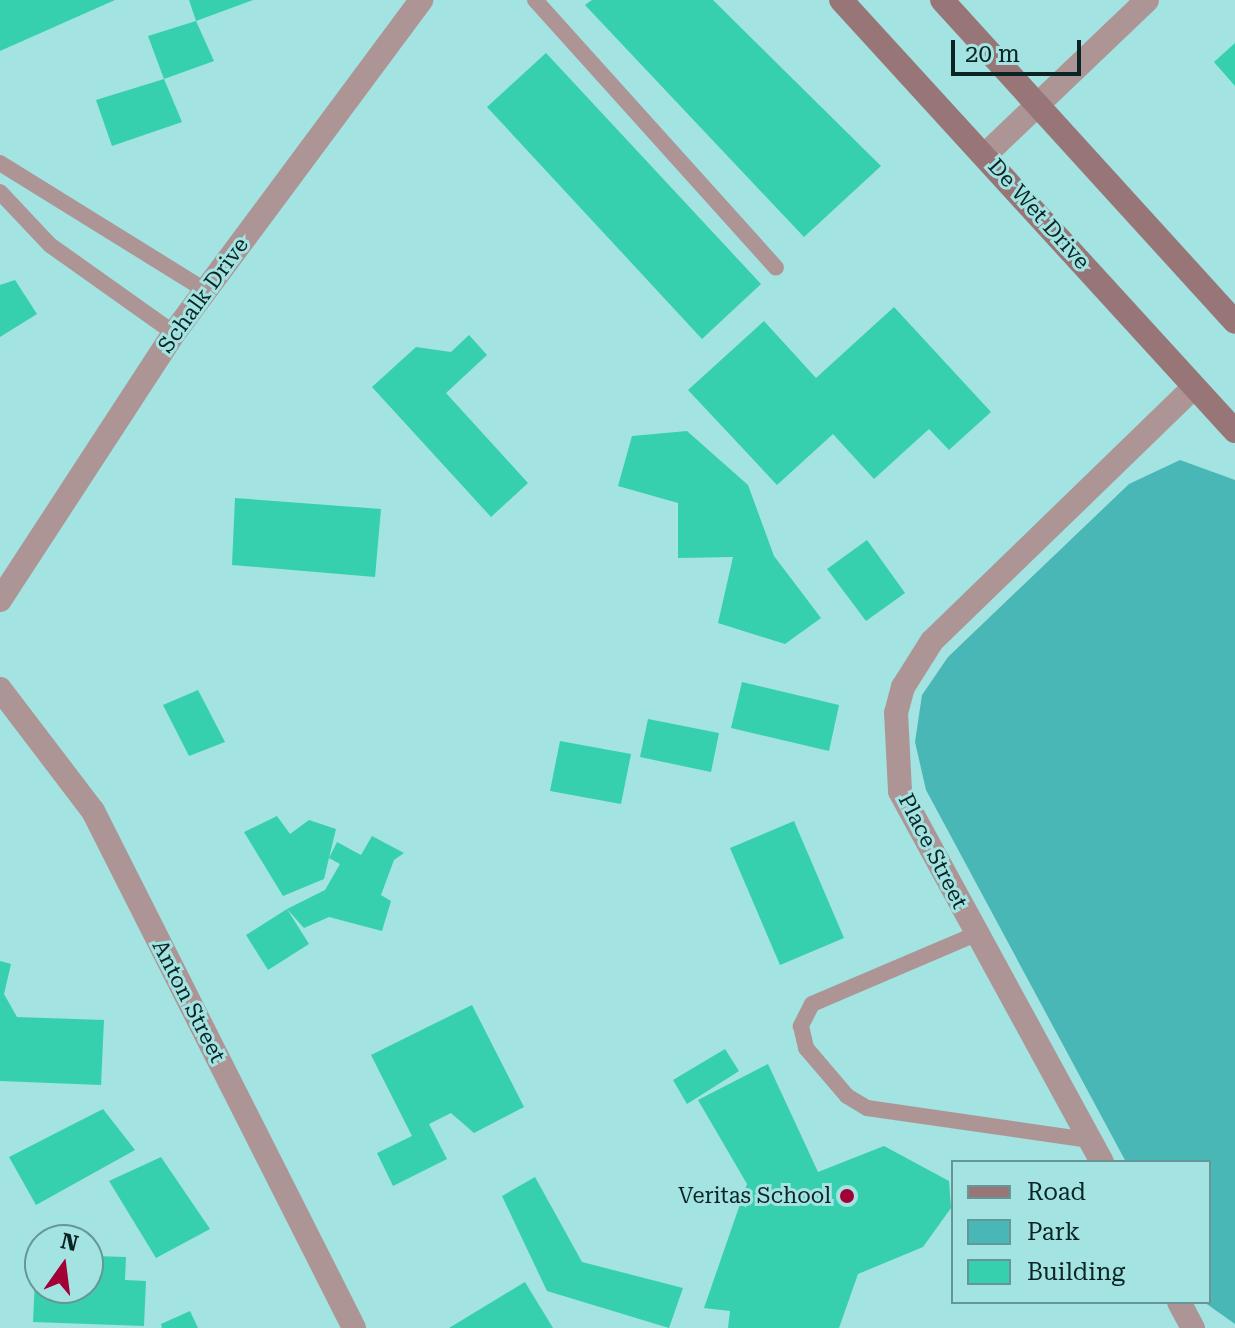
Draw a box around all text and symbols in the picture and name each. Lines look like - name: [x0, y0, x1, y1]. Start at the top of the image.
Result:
- scale bar: [955, 24, 1085, 74]
- text: 20 m: [965, 40, 1020, 68]
- street label: De Wet Drive: [983, 153, 1095, 275]
- street label: Schalk Drive: [152, 232, 254, 358]
- street label: Place Street: [893, 789, 973, 913]
- street label: Anton Street: [147, 935, 231, 1067]
- legend: [951, 1160, 1211, 1304]
- text: Road: [1027, 1178, 1086, 1206]
- place label: Veritas School: [678, 1183, 831, 1209]
- marker: Veritas School: [838, 1187, 856, 1205]
- text: Park: [1027, 1218, 1080, 1246]
- north arrow: [24, 1224, 104, 1304]
- text: N: [58, 1228, 81, 1256]
- text: Building: [1027, 1258, 1125, 1286]

